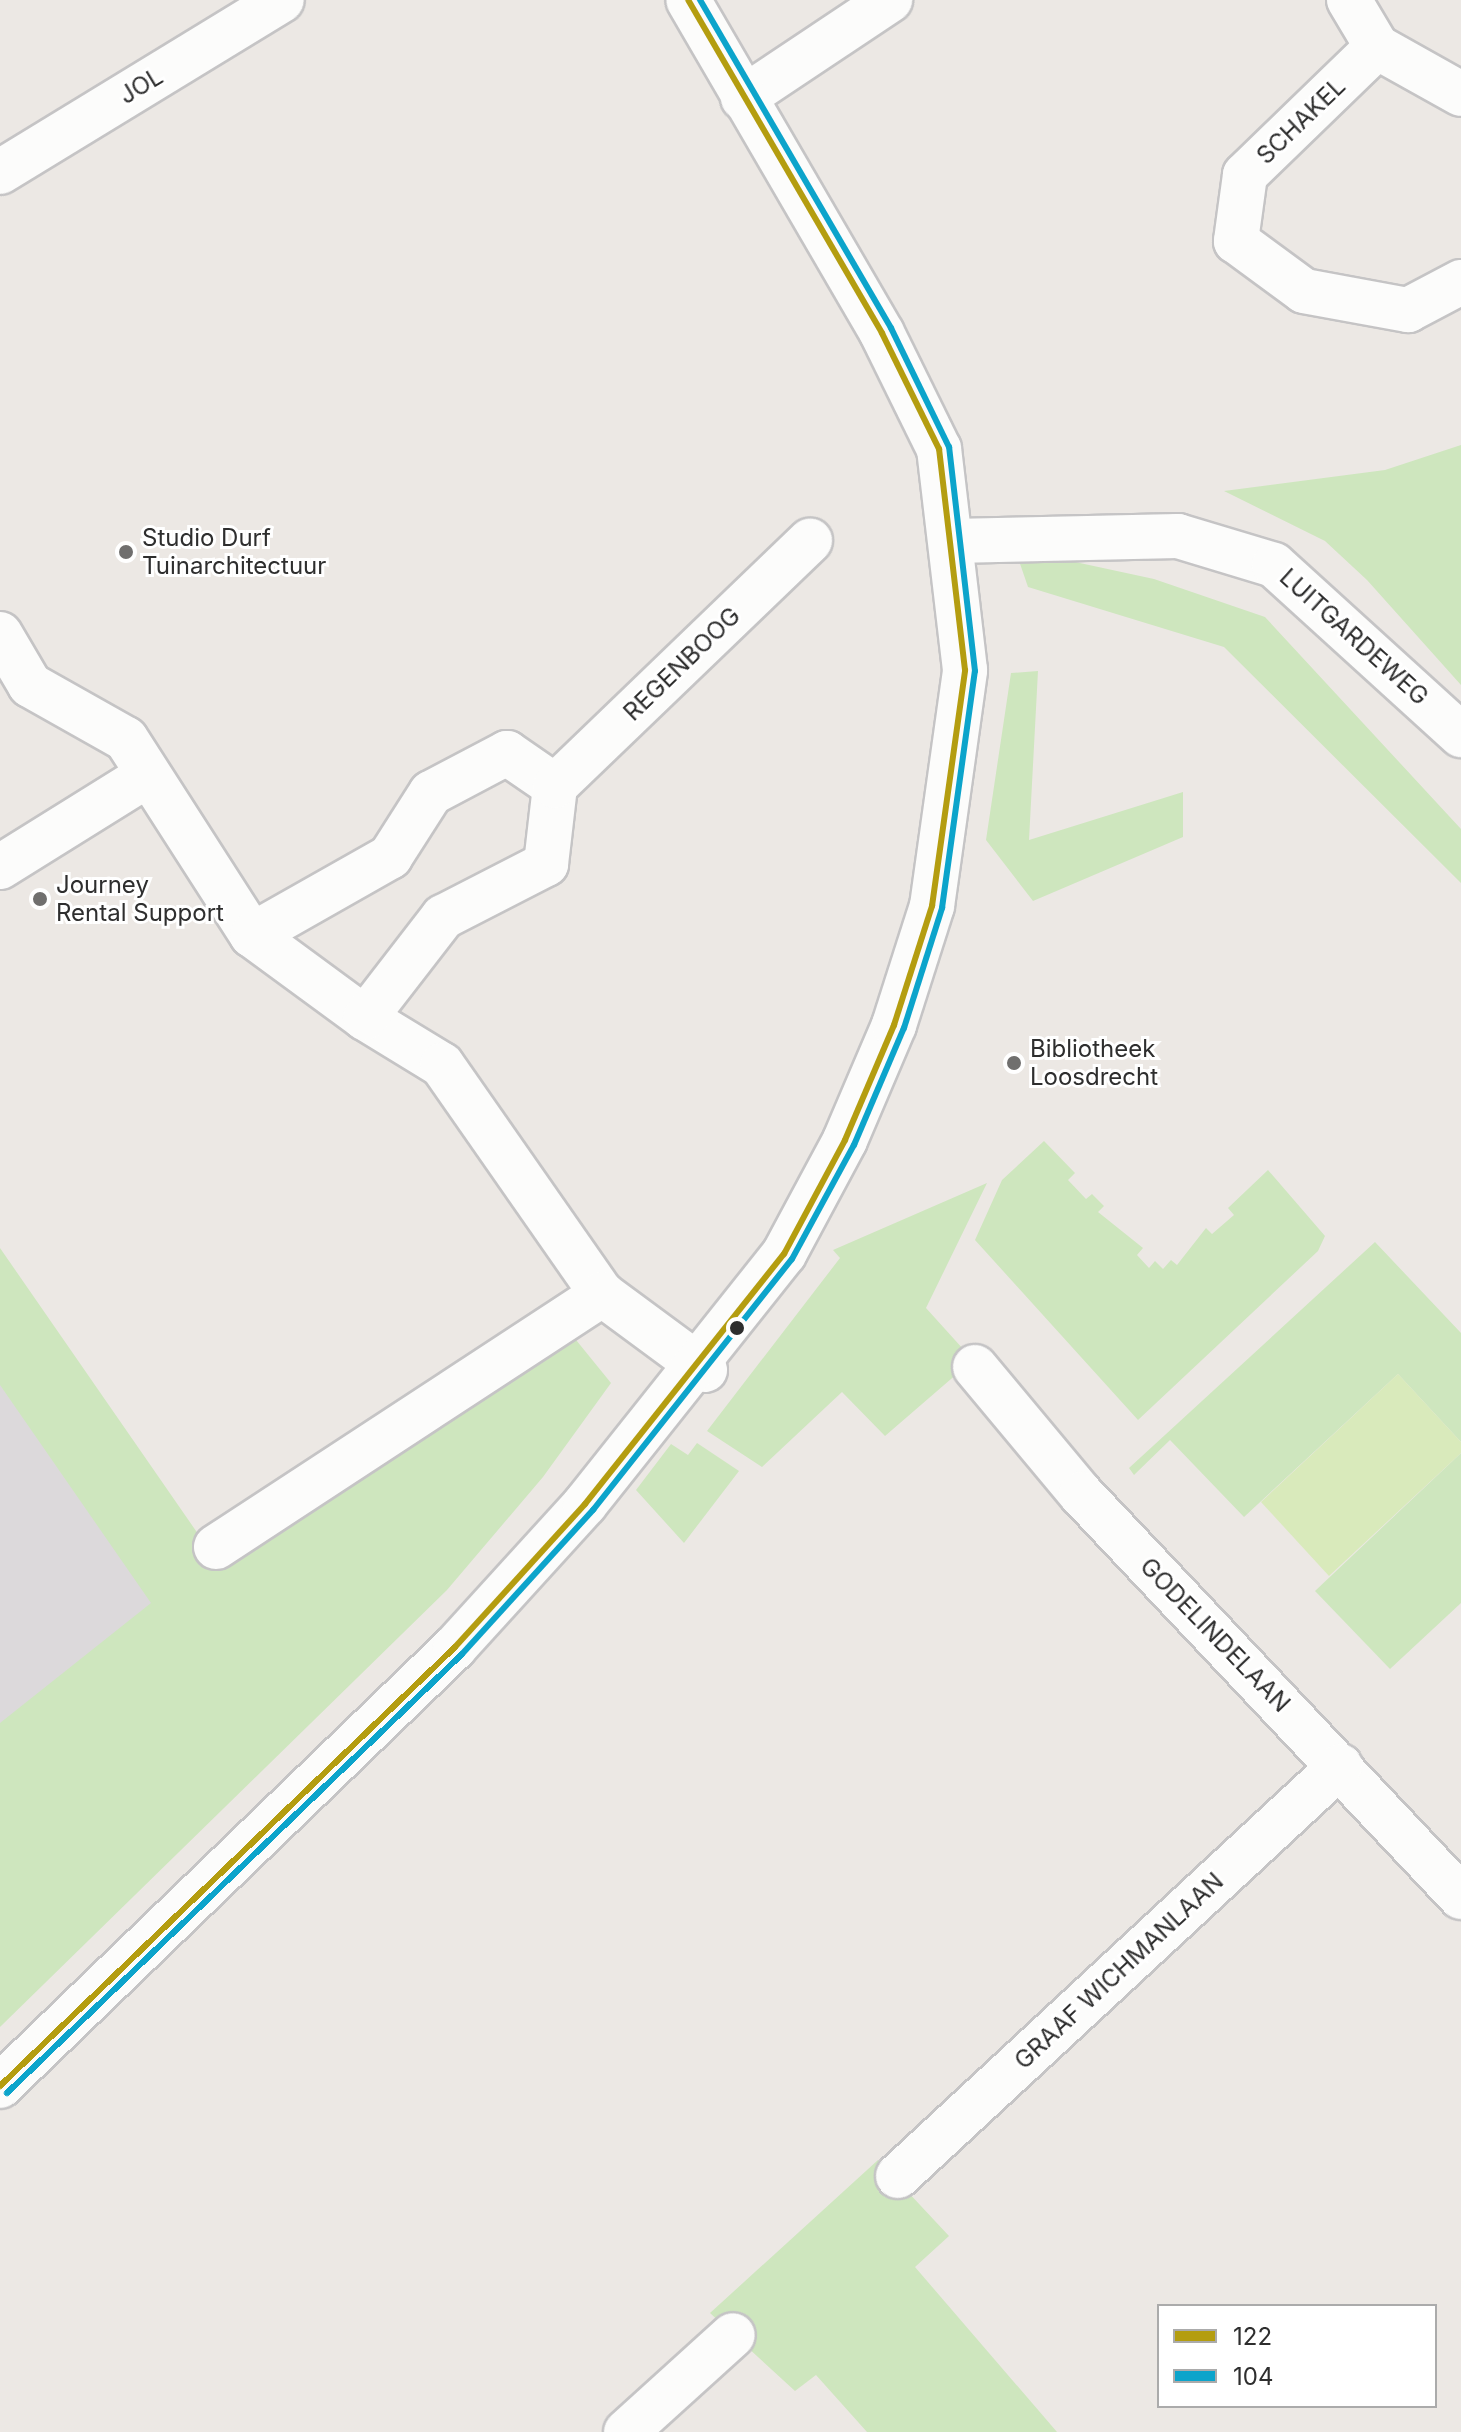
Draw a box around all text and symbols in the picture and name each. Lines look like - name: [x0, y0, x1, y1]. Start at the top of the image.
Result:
- street label: JOL: [114, 62, 168, 110]
- street label: SCHAKEL: [1251, 72, 1351, 170]
- place label: Studio Durf Tuinarchitectuur: [142, 524, 326, 580]
- marker: Studio Durf Tuinarchitectuur: [117, 543, 135, 561]
- street label: LUITGARDEWEG: [1274, 563, 1434, 711]
- street label: REGENBOOG: [618, 601, 746, 727]
- place label: Journey Rental Support: [56, 871, 224, 927]
- marker: Journey Rental Support: [31, 890, 49, 908]
- place label: Bibliotheek Loosdrecht: [1030, 1035, 1158, 1091]
- marker: Bibliotheek Loosdrecht: [1005, 1054, 1023, 1072]
- unlabelled marker: [729, 1320, 745, 1336]
- street label: GODELINDELAAN: [1134, 1552, 1296, 1718]
- street label: GRAAF WICHMANLAAN: [1009, 1867, 1229, 2075]
- legend: [1157, 2304, 1437, 2408]
- text: 122: [1233, 2322, 1272, 2351]
- text: 104: [1233, 2362, 1273, 2391]

